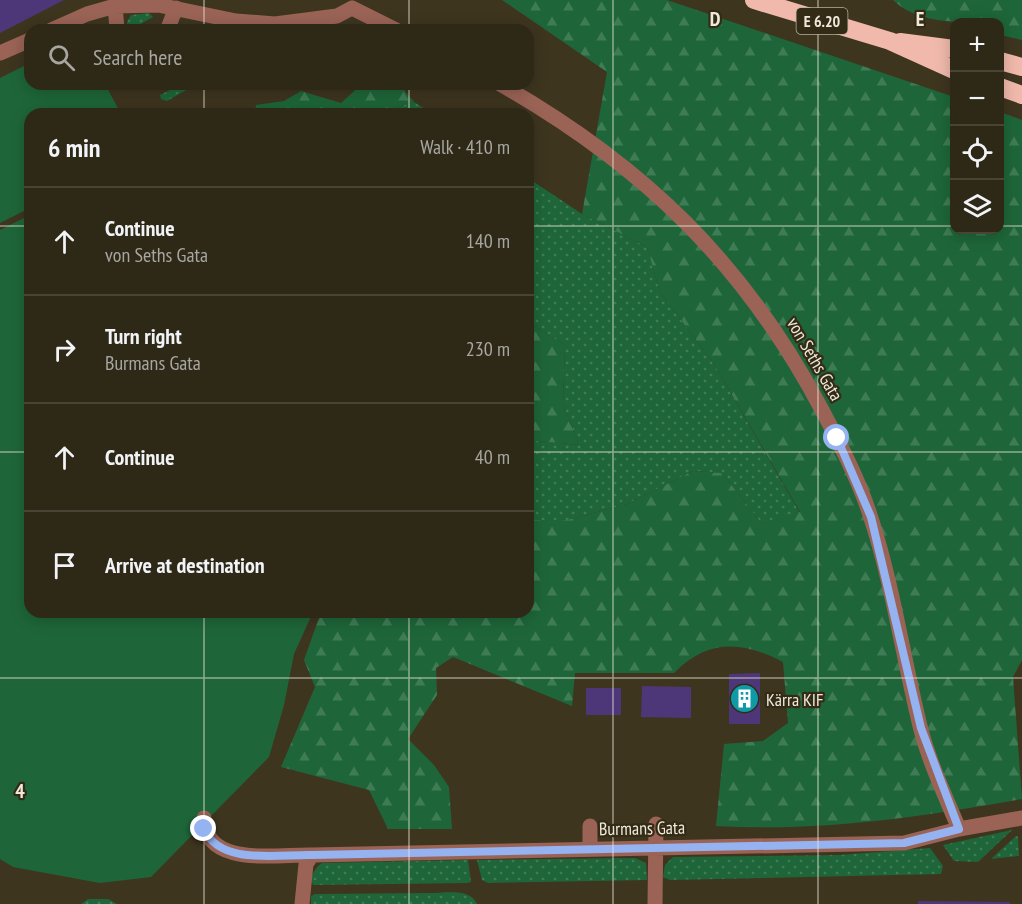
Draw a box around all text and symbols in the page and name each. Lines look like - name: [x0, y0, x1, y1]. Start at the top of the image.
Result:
- text: D: [710, 6, 721, 32]
- text: E: [916, 6, 924, 32]
- road number: E 6.20: [796, 8, 848, 34]
- map controls: [950, 18, 1004, 234]
- button: +: [950, 18, 1004, 72]
- search box: [24, 24, 534, 90]
- icon: search: [45, 41, 78, 74]
- text: Search here: [93, 43, 182, 71]
- button: −: [950, 72, 1004, 126]
- button: locate: [950, 126, 1004, 180]
- text: 6 min: [48, 131, 101, 164]
- text: Walk · 410 m: [420, 134, 510, 160]
- button: layers: [950, 180, 1004, 234]
- text: Continue: [105, 214, 175, 242]
- icon: ahead: [48, 225, 81, 258]
- text: 140 m: [466, 228, 510, 254]
- text: von Seths Gata: [105, 242, 208, 268]
- street label: von Seths Gata: [782, 313, 848, 405]
- text: Turn right: [105, 322, 182, 350]
- icon: right: [48, 333, 81, 366]
- text: 230 m: [466, 336, 510, 362]
- text: Burmans Gata: [105, 350, 201, 376]
- route start: [823, 424, 849, 450]
- icon: ahead: [48, 441, 81, 474]
- text: Continue: [105, 443, 175, 471]
- text: 40 m: [475, 444, 510, 470]
- icon: arrive: [48, 549, 81, 582]
- text: Arrive at destination: [105, 551, 265, 579]
- building icon: Kärra KIF: [729, 683, 761, 715]
- place label: Kärra KIF: [766, 688, 823, 711]
- text: 4: [15, 778, 25, 804]
- route end: [190, 815, 216, 841]
- street label: Burmans Gata: [599, 816, 685, 840]

